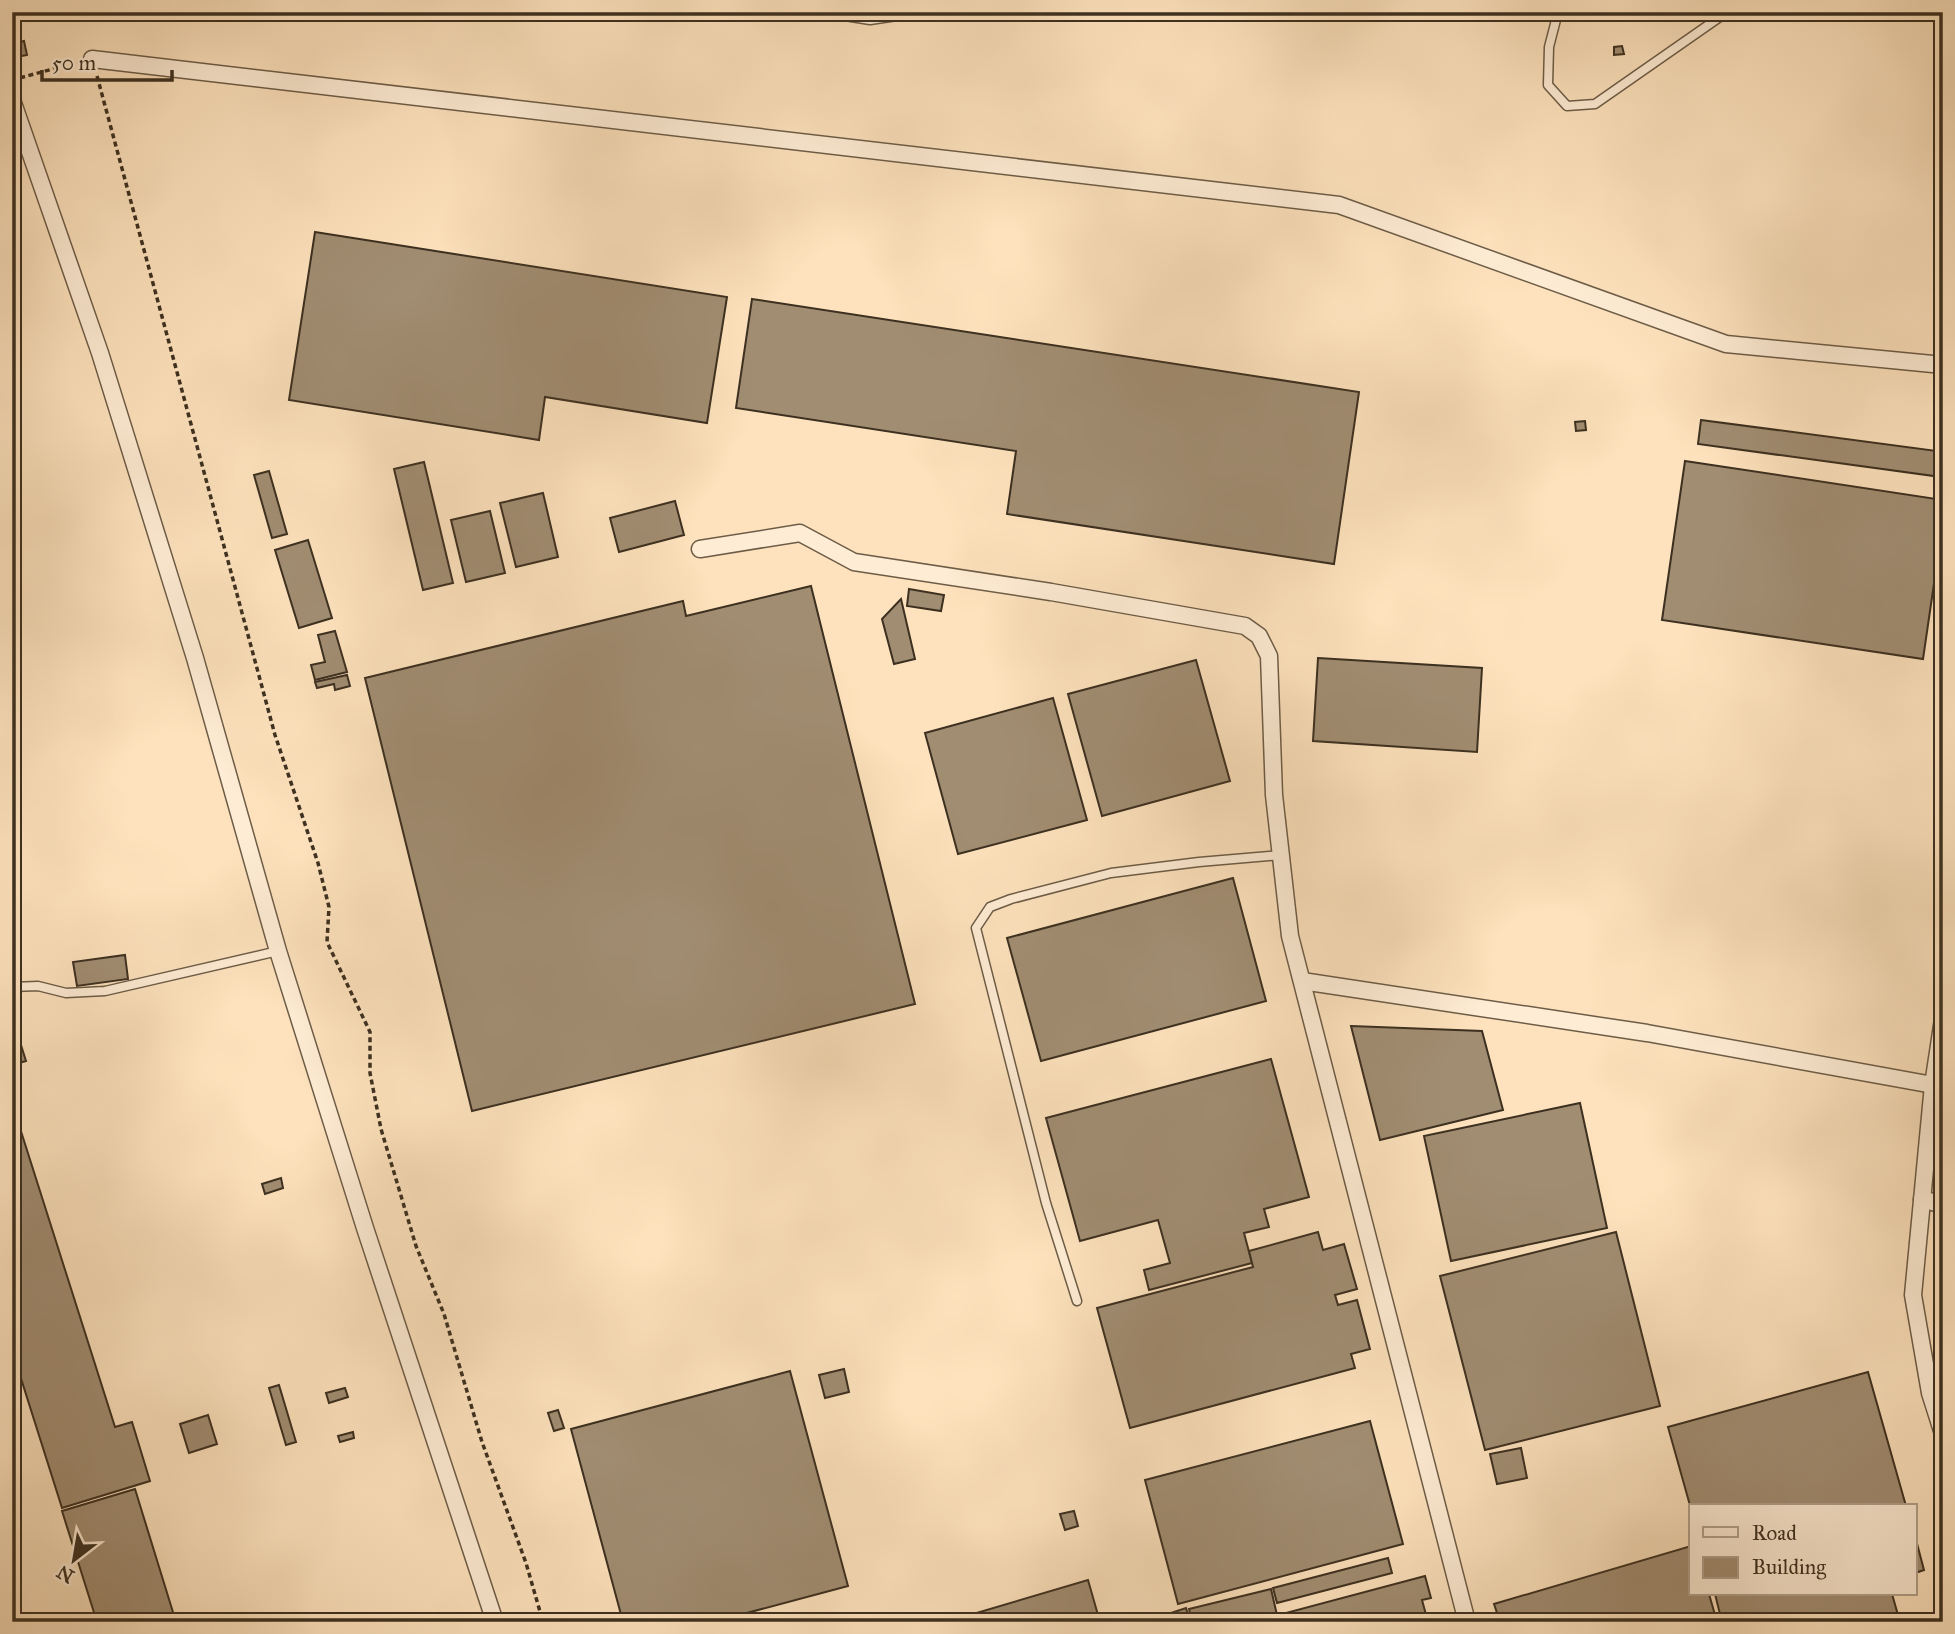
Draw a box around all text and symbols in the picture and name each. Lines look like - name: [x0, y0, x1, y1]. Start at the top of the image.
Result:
- scale bar: [42, 38, 172, 82]
- text: 50 m: [52, 50, 97, 76]
- legend: [1689, 1504, 1916, 1596]
- text: Road: [1752, 1520, 1797, 1546]
- north arrow: [38, 1526, 108, 1596]
- text: Building: [1752, 1554, 1826, 1580]
- text: N: [53, 1560, 78, 1588]

